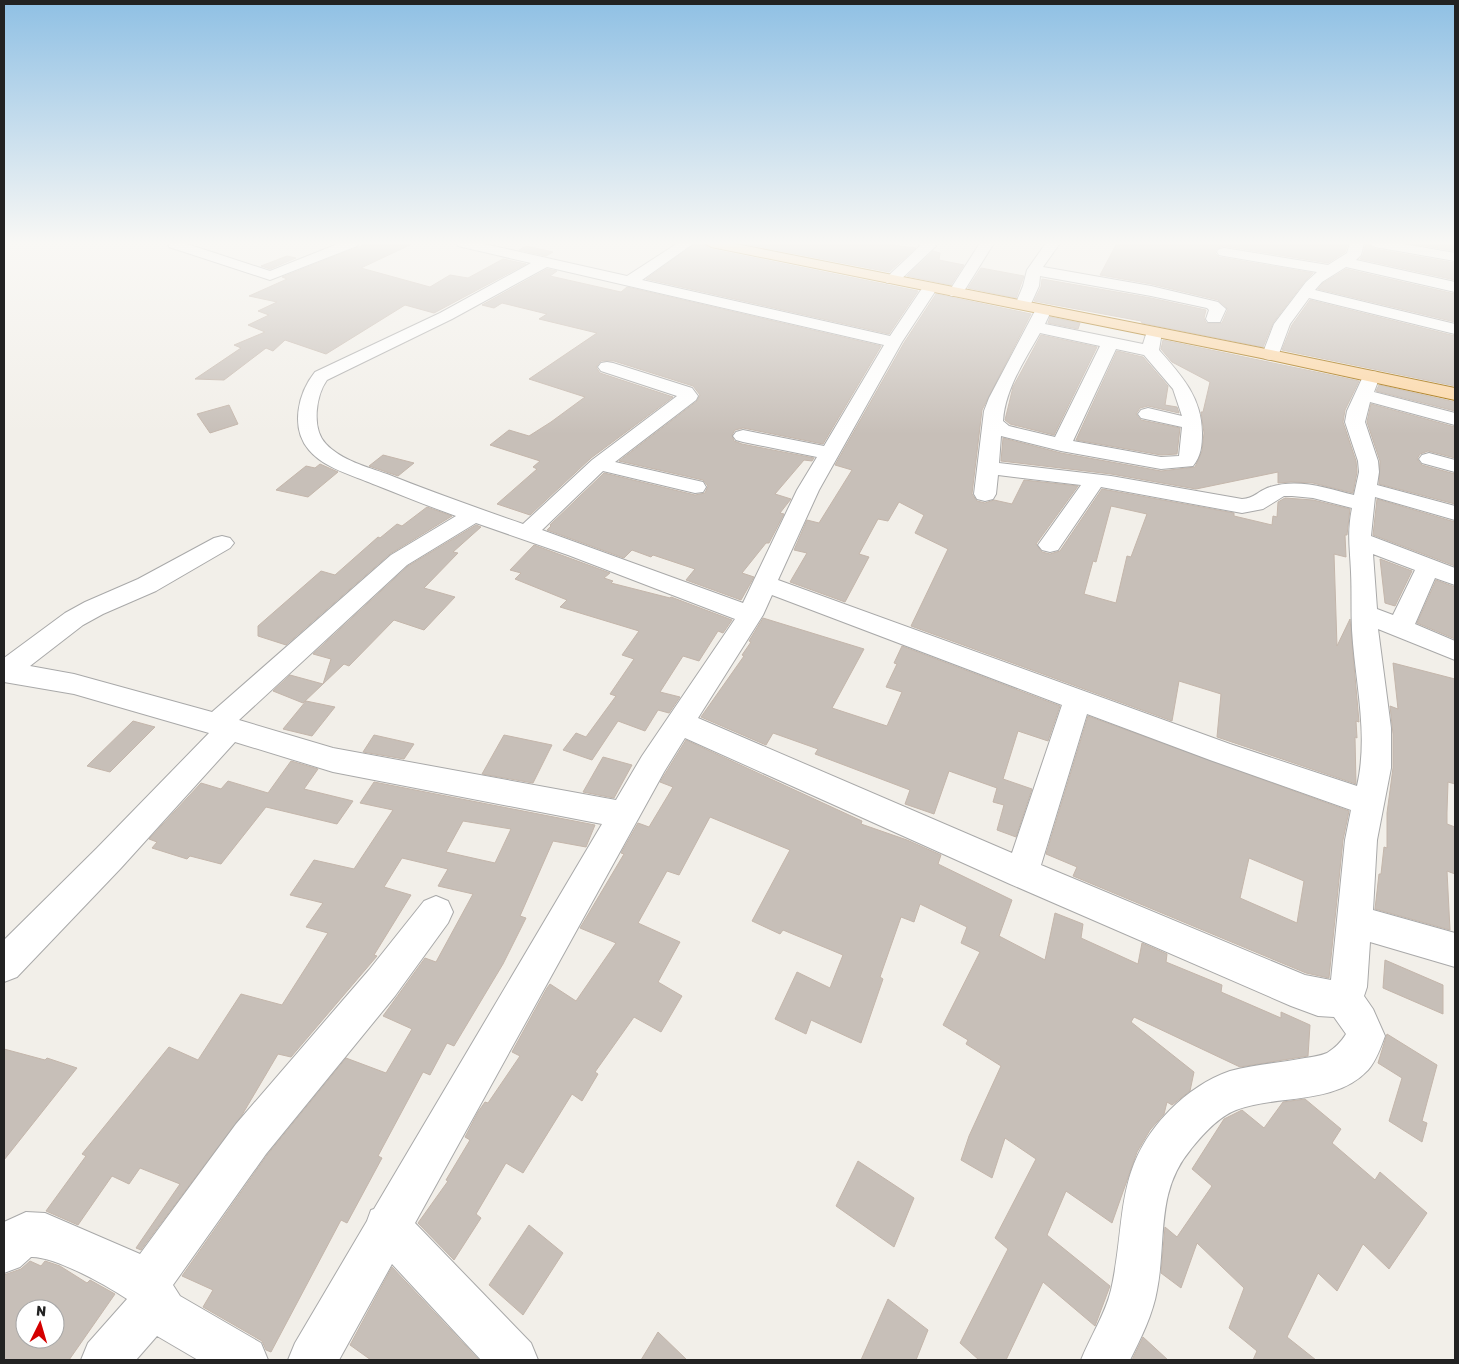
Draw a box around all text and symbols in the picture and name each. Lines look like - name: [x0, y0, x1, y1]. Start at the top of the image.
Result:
- north arrow: [15, 1299, 65, 1349]
- text: N: [35, 1303, 47, 1320]

